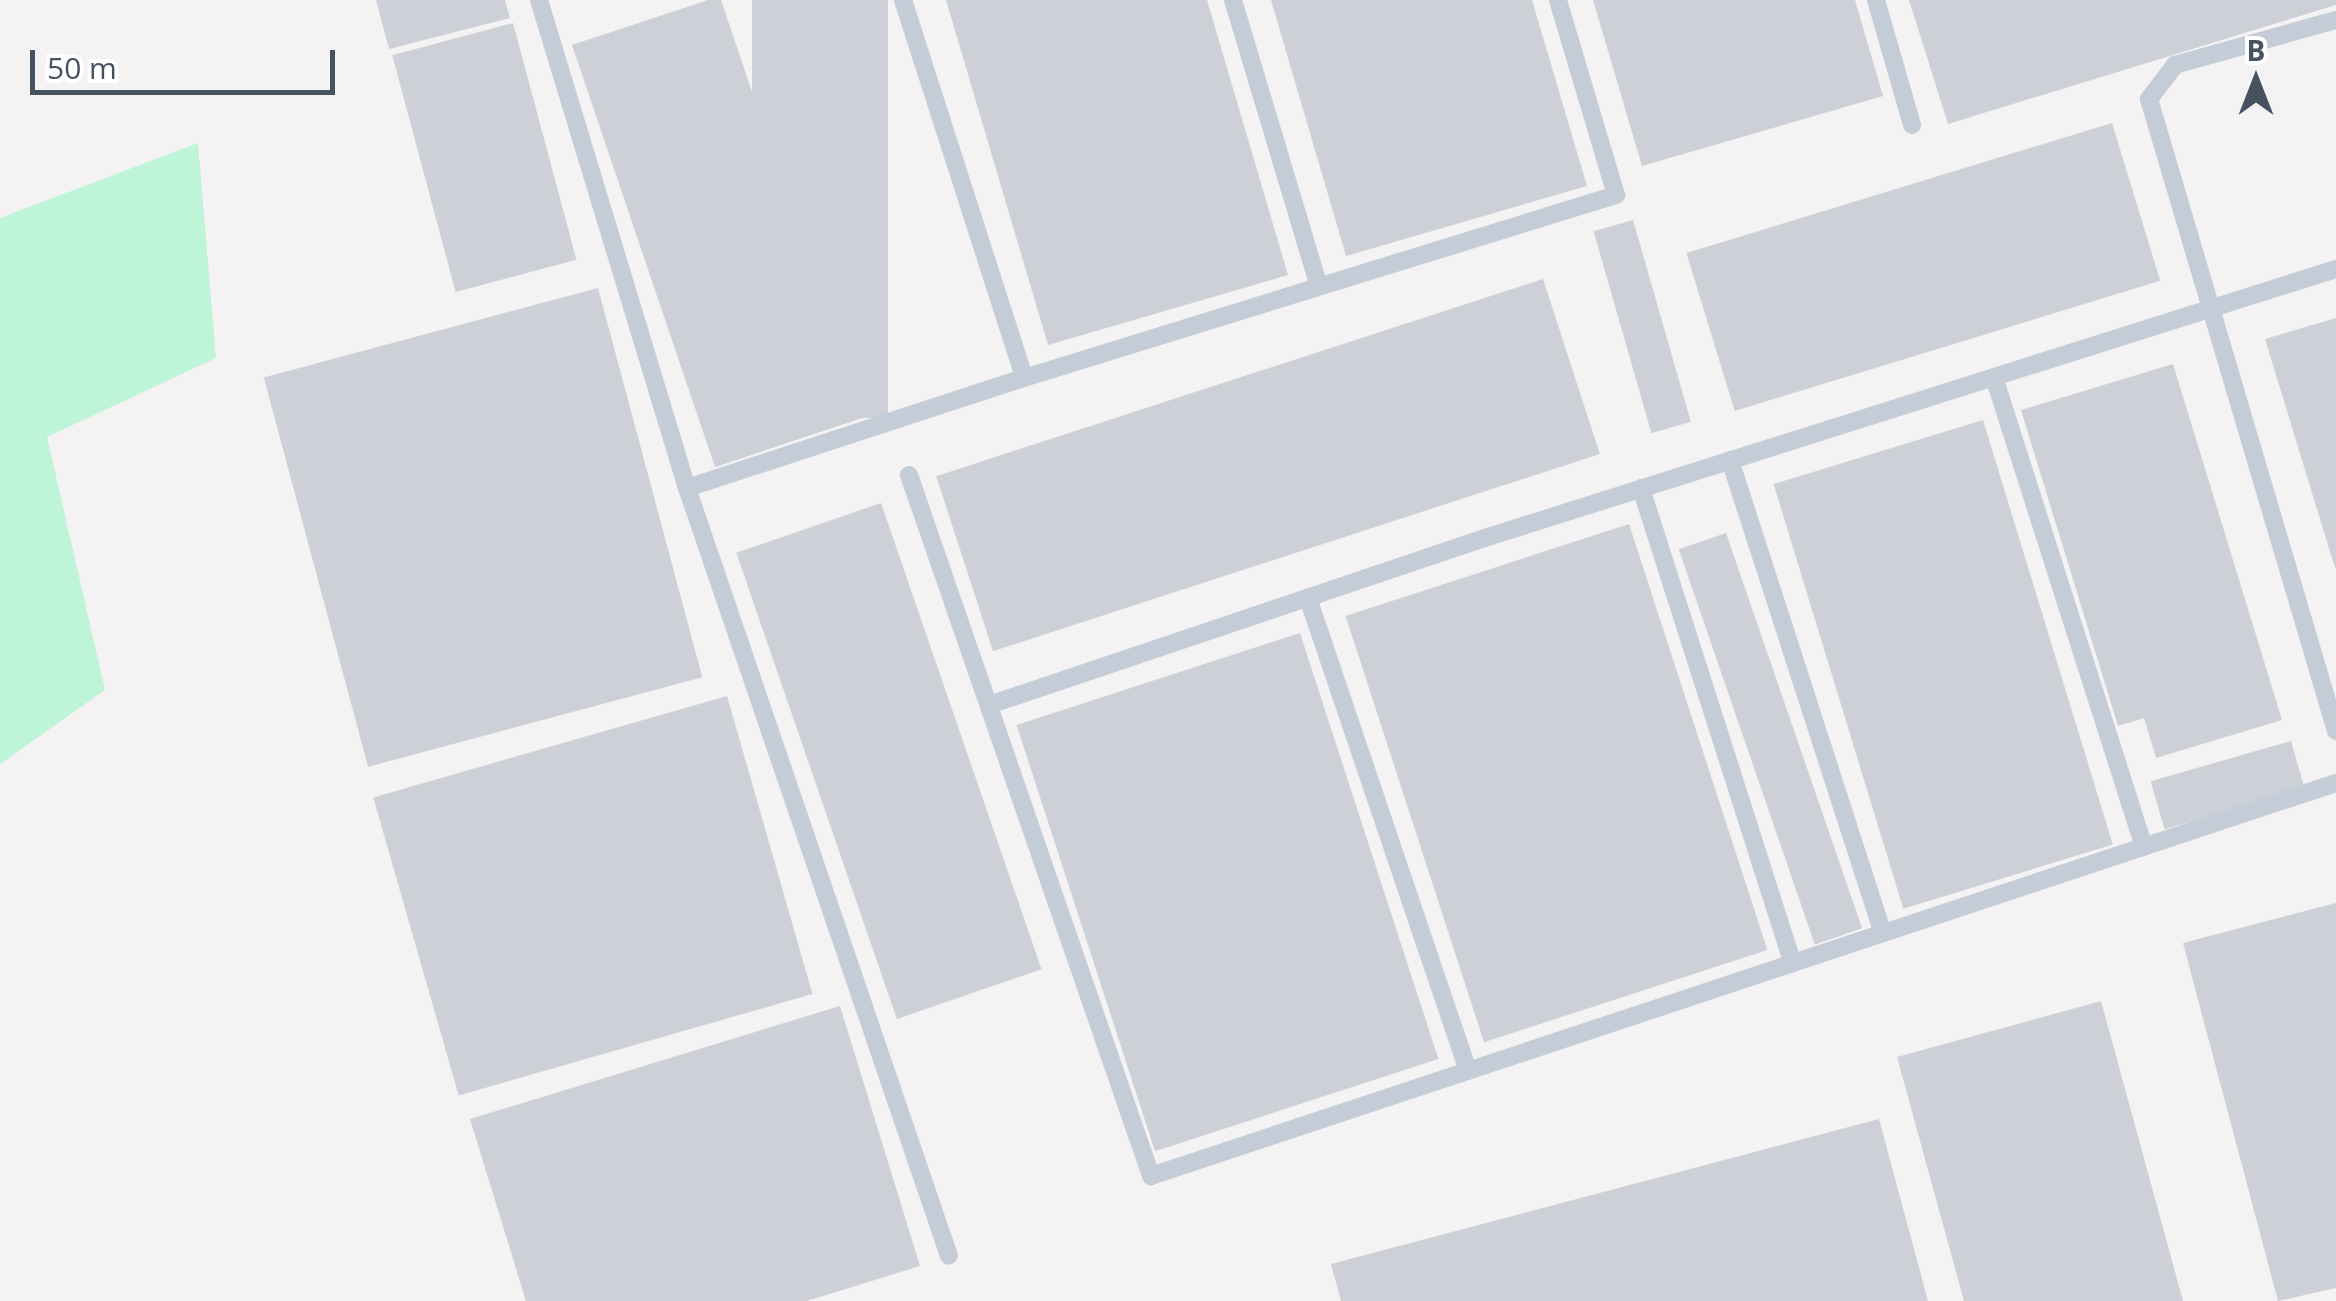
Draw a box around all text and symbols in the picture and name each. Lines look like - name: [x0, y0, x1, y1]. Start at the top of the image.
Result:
- scale bar: [35, 30, 340, 92]
- north arrow: [2206, 30, 2306, 130]
- text: B: [2247, 31, 2265, 69]
- text: 50 m: [47, 47, 117, 88]

